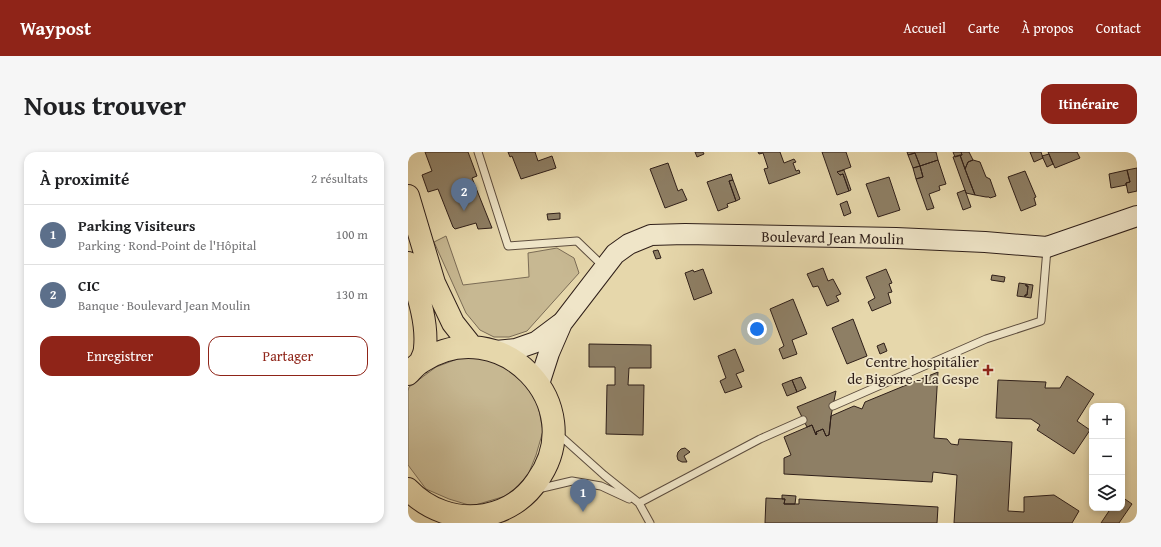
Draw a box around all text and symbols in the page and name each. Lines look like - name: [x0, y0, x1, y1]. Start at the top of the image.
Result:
- text: Waypost: [20, 14, 91, 42]
- text: Accueil: [903, 18, 946, 38]
- text: Carte: [968, 18, 1000, 38]
- text: À propos: [1022, 18, 1074, 38]
- text: Contact: [1096, 18, 1141, 38]
- text: Nous trouver: [24, 84, 186, 125]
- button: Itinéraire: [1041, 84, 1137, 124]
- text: À proximité: [40, 166, 129, 191]
- text: 2 résultats: [311, 169, 368, 188]
- pin: 2: [451, 178, 477, 211]
- text: Parking Visiteurs: [78, 215, 195, 236]
- text: 1: [50, 225, 56, 244]
- text: 100 m: [336, 225, 368, 244]
- street label: Boulevard Jean Moulin: [761, 225, 905, 249]
- text: Parking · Rond-Point de l'Hôpital: [78, 236, 256, 255]
- text: CIC: [78, 275, 100, 296]
- text: 2: [50, 285, 56, 304]
- text: 130 m: [336, 285, 368, 304]
- text: Banque · Boulevard Jean Moulin: [78, 296, 250, 315]
- your location: [747, 319, 767, 339]
- button: Enregistrer: [40, 336, 200, 376]
- button: Partager: [208, 336, 368, 376]
- place label: Centre hospitalier de Bigorre - La Gespe: [847, 351, 979, 389]
- marker: Centre hospitalier de Bigorre - La Gespe: [982, 364, 994, 376]
- map controls: [1089, 403, 1125, 511]
- button: +: [1089, 403, 1125, 439]
- button: −: [1089, 439, 1125, 475]
- button: layers: [1089, 475, 1125, 511]
- pin: 1: [570, 479, 596, 512]

